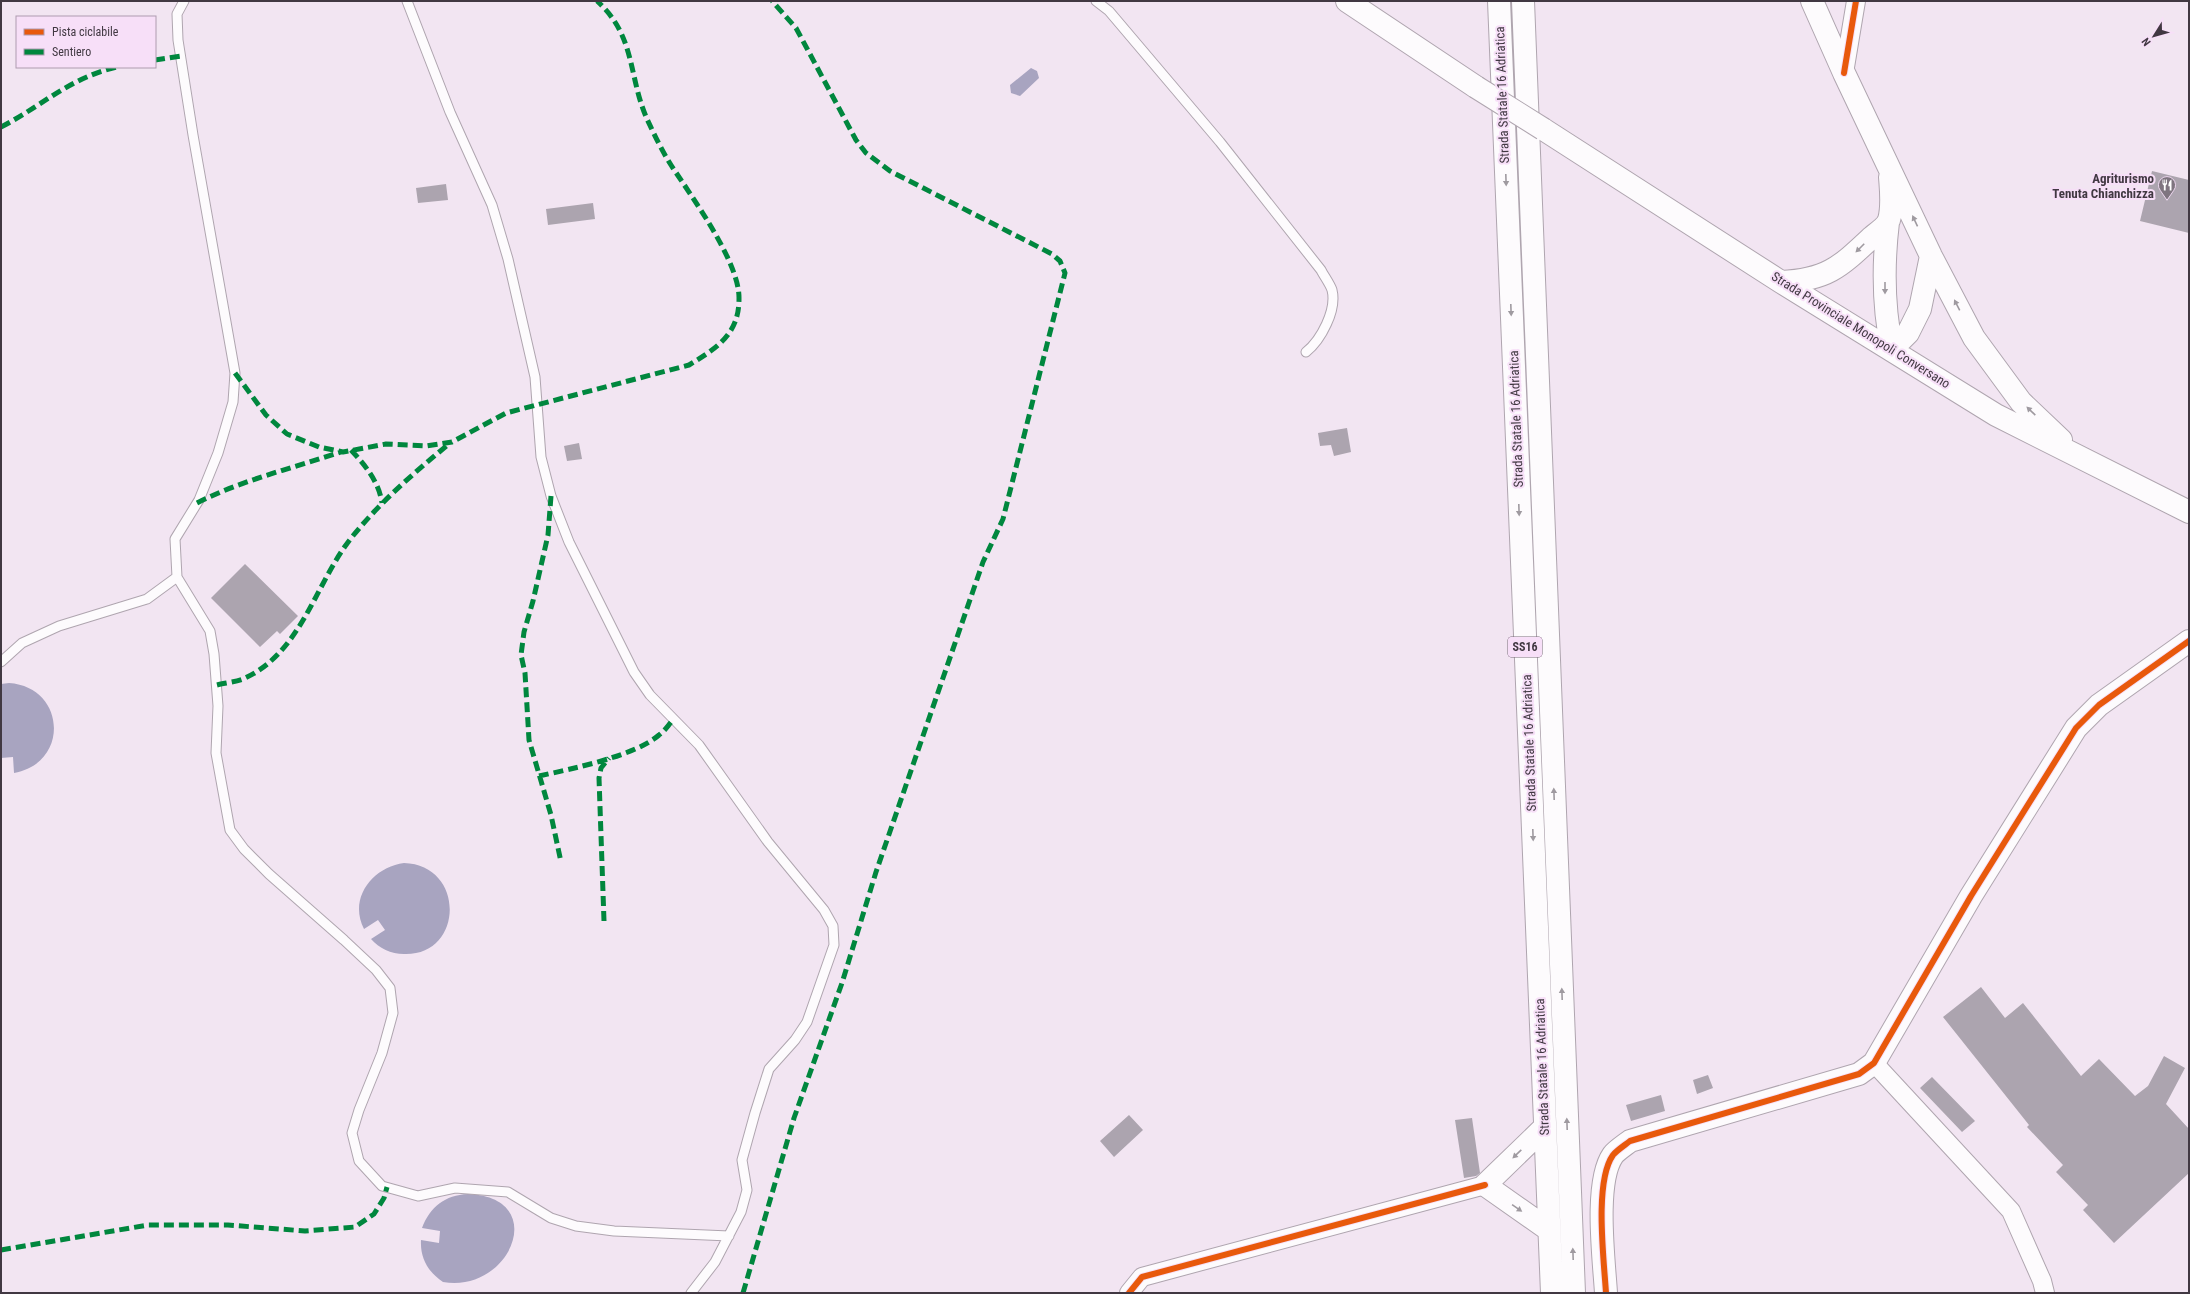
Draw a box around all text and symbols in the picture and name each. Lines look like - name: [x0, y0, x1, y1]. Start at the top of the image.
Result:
- legend: [16, 16, 156, 68]
- north arrow: [2134, 16, 2174, 56]
- text: Pista ciclabile: [52, 25, 119, 39]
- street label: Strada Statale 16 Adriatica: [1492, 26, 1512, 164]
- text: N: [2139, 35, 2154, 48]
- text: Sentiero: [52, 45, 91, 59]
- place label: Agriturismo Tenuta Chianchizza: [2052, 171, 2155, 201]
- one-way arrow: [1503, 174, 1509, 187]
- restaurant icon: Agriturismo Tenuta Chianchizza: [2157, 175, 2177, 200]
- one-way arrow: [1912, 215, 1918, 226]
- one-way arrow: [1855, 243, 1865, 253]
- street label: Strada Provinciale Monopoli Conversano: [1769, 269, 1953, 391]
- one-way arrow: [1882, 282, 1888, 295]
- one-way arrow: [1953, 299, 1960, 311]
- one-way arrow: [1508, 304, 1515, 316]
- street label: Strada Statale 16 Adriatica: [1506, 350, 1526, 488]
- one-way arrow: [2026, 407, 2035, 416]
- one-way arrow: [1516, 504, 1523, 516]
- road number: SS16: [1508, 637, 1542, 657]
- street label: Strada Statale 16 Adriatica: [1519, 674, 1539, 812]
- one-way arrow: [1551, 788, 1558, 800]
- one-way arrow: [1530, 829, 1536, 842]
- one-way arrow: [1559, 988, 1566, 1000]
- street label: Strada Statale 16 Adriatica: [1532, 998, 1552, 1136]
- one-way arrow: [1564, 1118, 1571, 1130]
- one-way arrow: [1512, 1149, 1522, 1159]
- one-way arrow: [1511, 1204, 1522, 1212]
- one-way arrow: [1569, 1248, 1576, 1260]

